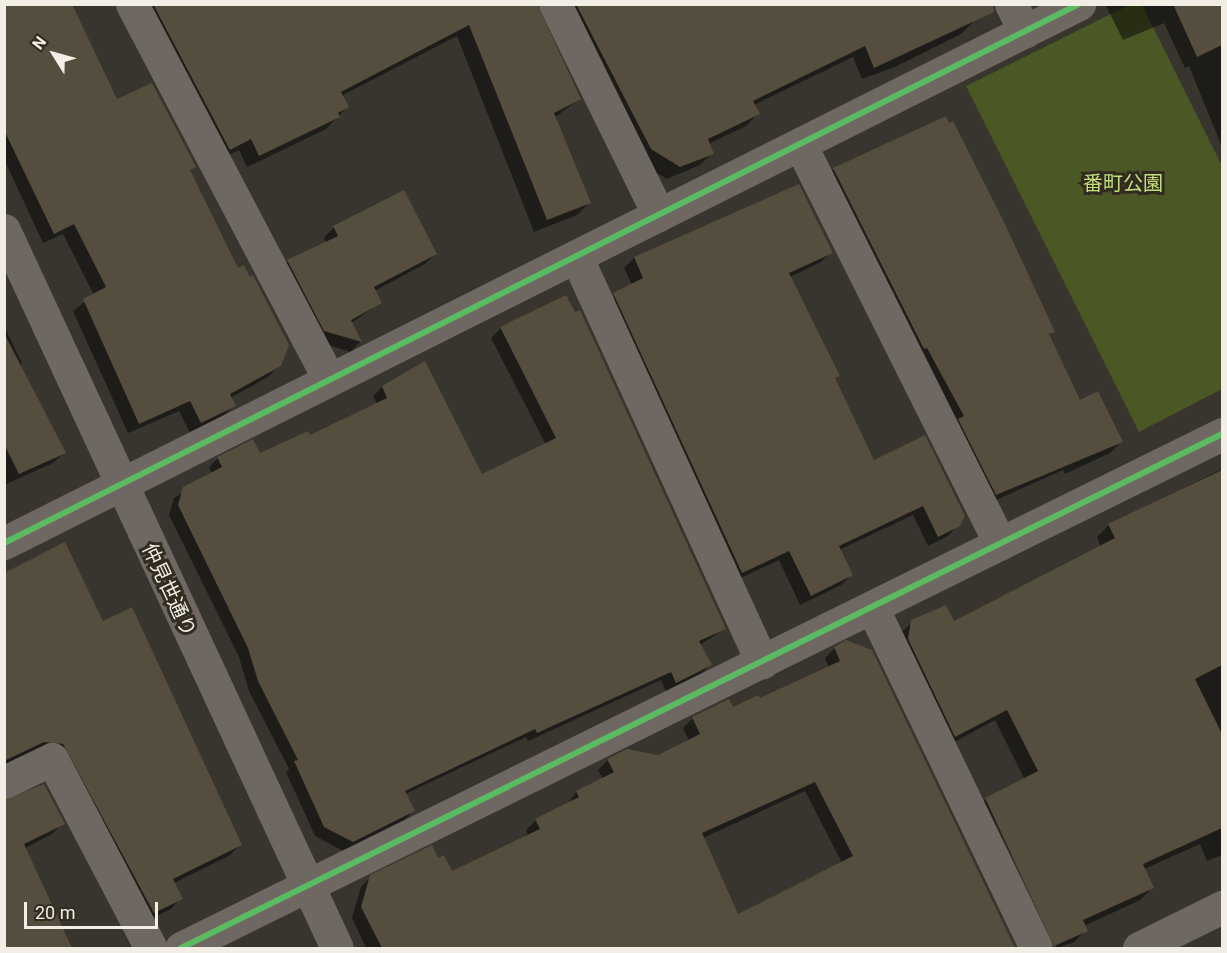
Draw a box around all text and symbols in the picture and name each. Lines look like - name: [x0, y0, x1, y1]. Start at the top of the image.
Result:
- north arrow: [24, 24, 84, 84]
- text: N: [28, 33, 50, 53]
- park label: 番町公園: [1083, 171, 1163, 195]
- street label: 仲見世通り: [137, 540, 201, 640]
- scale bar: [27, 890, 160, 928]
- text: 20 m: [35, 902, 75, 923]

